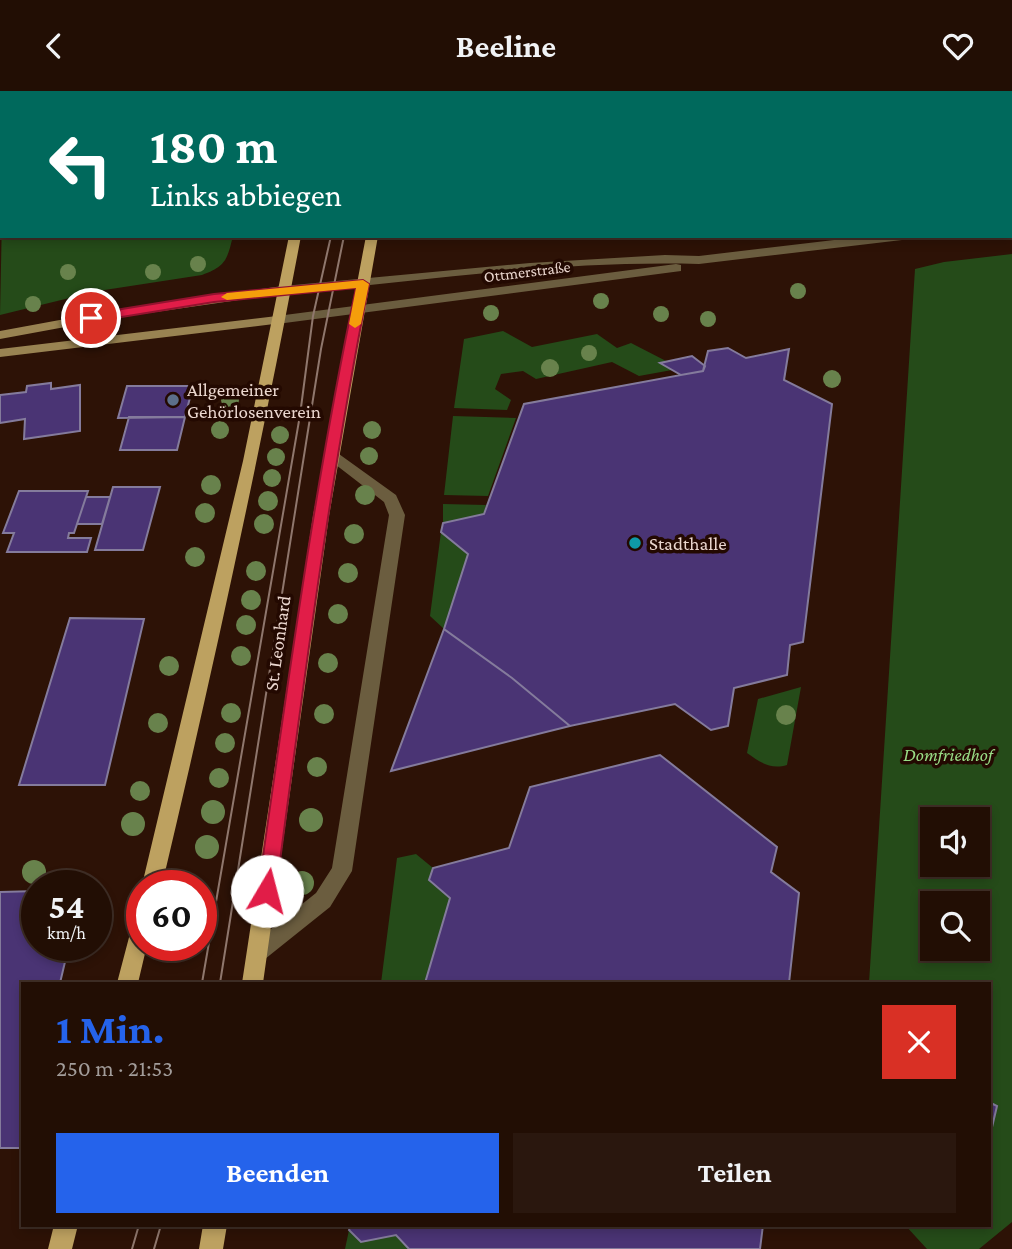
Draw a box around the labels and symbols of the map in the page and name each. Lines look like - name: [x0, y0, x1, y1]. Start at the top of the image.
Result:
- street label: Ottmerstraße: [483, 258, 571, 285]
- pin: [61, 288, 121, 348]
- place label: Allgemeiner Gehörlosenverein: [187, 379, 321, 422]
- marker: Allgemeiner Gehörlosenverein: [165, 392, 181, 408]
- place label: Stadthalle: [649, 533, 727, 554]
- marker: Stadthalle: [627, 535, 643, 551]
- street label: St. Leonhard: [260, 594, 295, 692]
- park label: Domfriedhof: [903, 744, 996, 765]
- position arrow: [230, 854, 304, 928]
- speed limit sign: 60: [126, 870, 217, 961]

